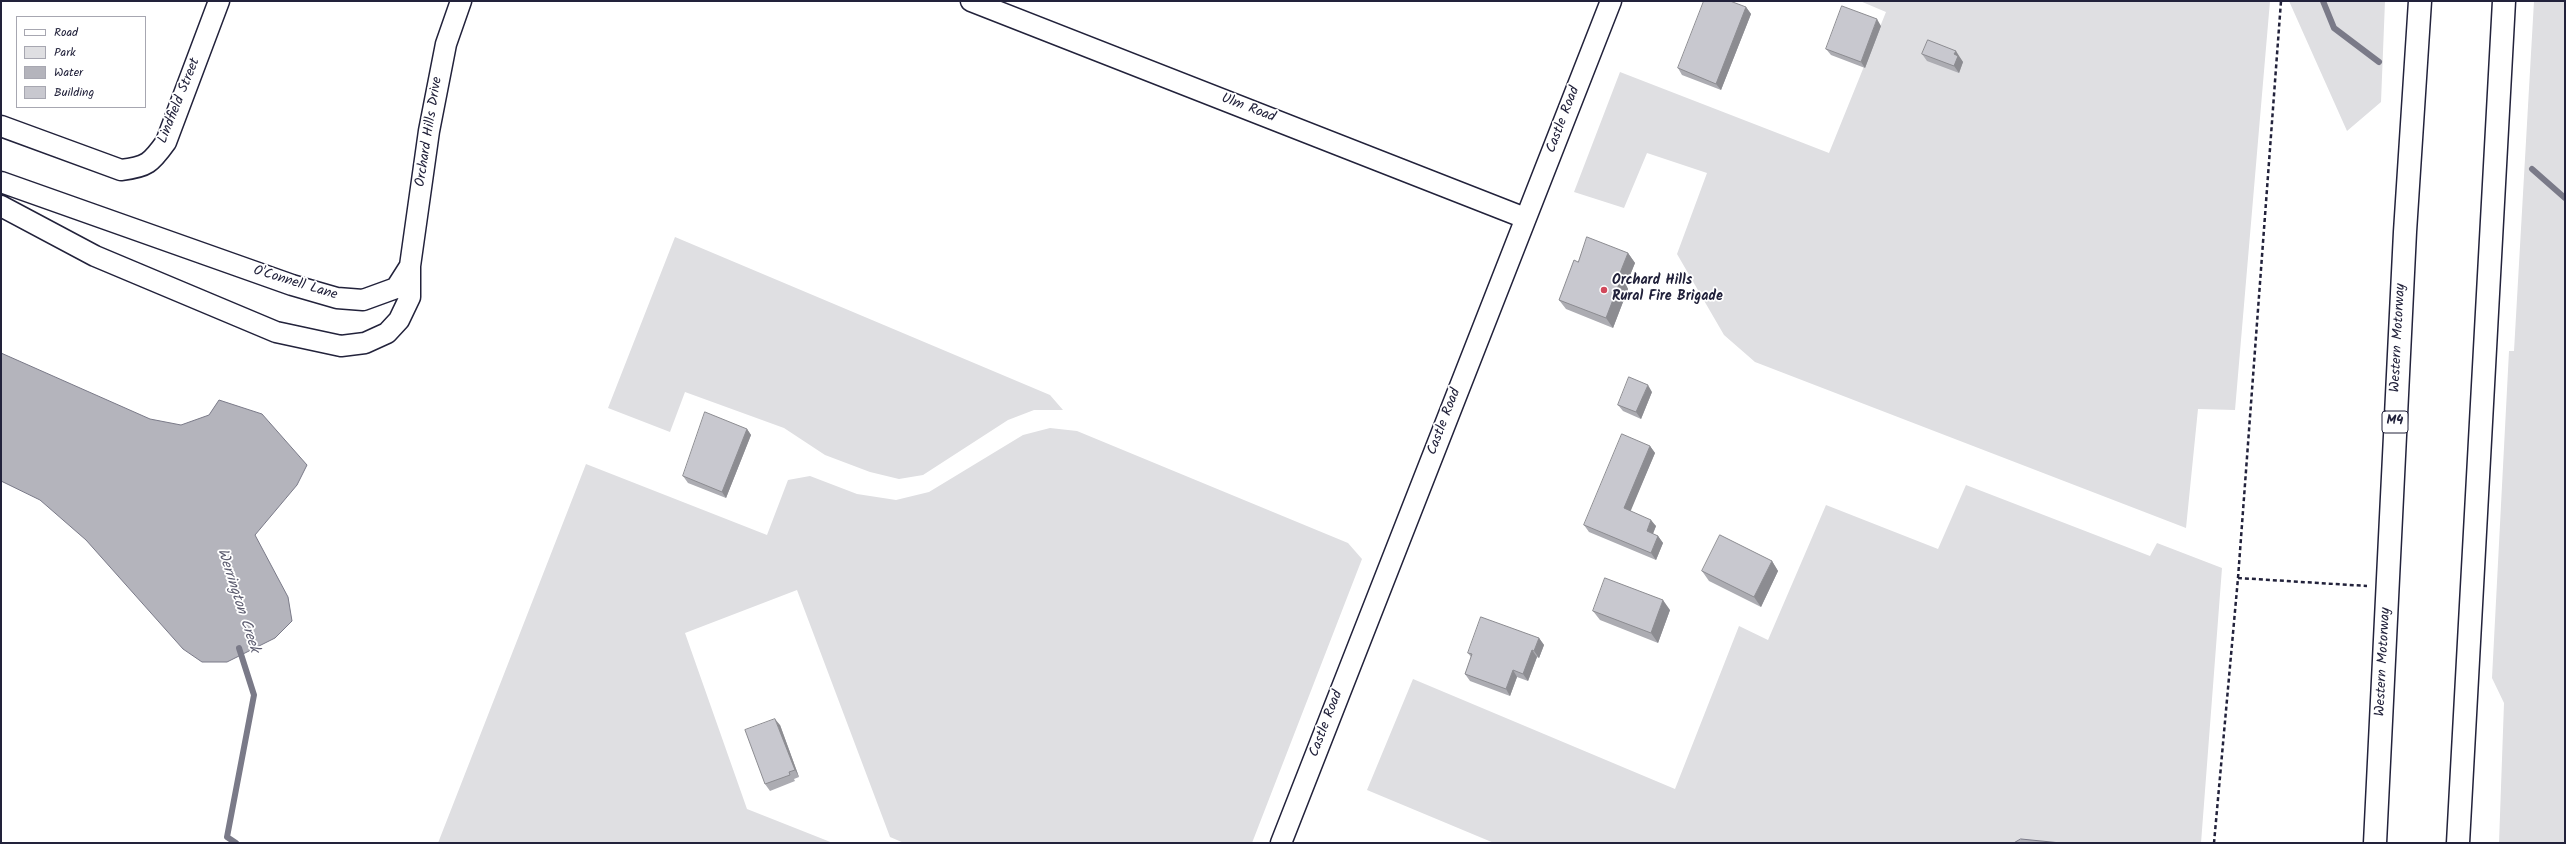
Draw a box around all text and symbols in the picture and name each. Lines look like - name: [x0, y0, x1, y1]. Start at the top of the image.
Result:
- legend: [16, 16, 146, 108]
- text: Road: [54, 23, 78, 42]
- text: Park: [54, 43, 76, 62]
- street label: Lindfield Street: [155, 56, 205, 146]
- text: Water: [54, 63, 83, 82]
- street label: Orchard Hills Drive: [413, 76, 447, 188]
- text: Building: [54, 83, 94, 102]
- street label: Castle Road: [1544, 84, 1584, 156]
- street label: Ulm Road: [1219, 91, 1277, 127]
- street label: O'Connell Lane: [251, 263, 339, 305]
- place label: Orchard Hills Rural Fire Brigade: [1612, 274, 1723, 306]
- street label: Western Motorway: [2388, 283, 2410, 393]
- marker: Orchard Hills Rural Fire Brigade: [1599, 285, 1609, 295]
- street label: Castle Road: [1425, 386, 1465, 458]
- road number: M4: [2382, 411, 2408, 433]
- water label: Werrington Creek: [212, 547, 262, 655]
- street label: Western Motorway: [2373, 607, 2395, 717]
- street label: Castle Road: [1307, 688, 1347, 760]

